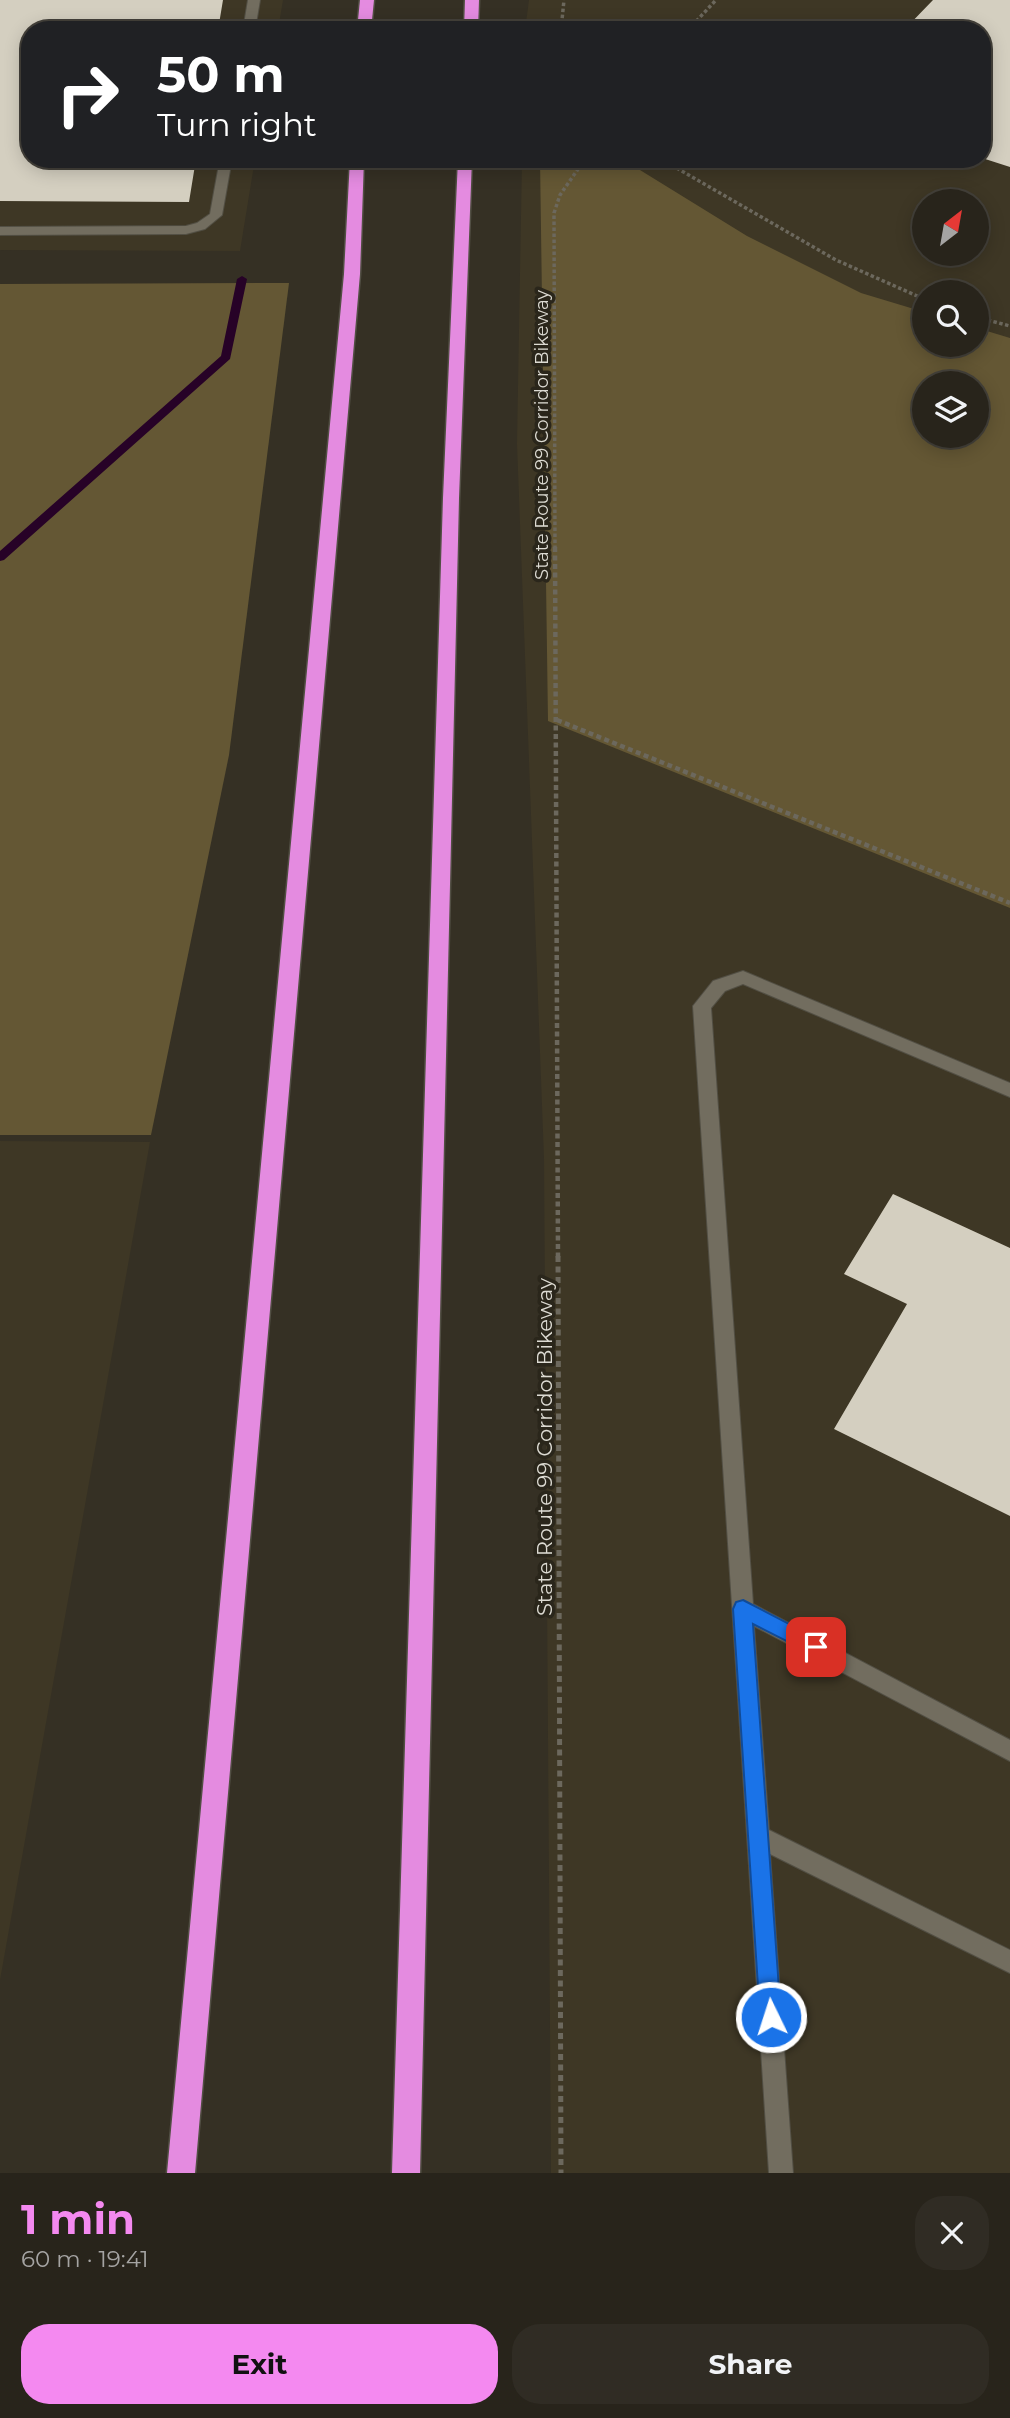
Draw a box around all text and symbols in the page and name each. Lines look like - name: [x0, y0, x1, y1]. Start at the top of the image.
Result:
- text: 50 m: [157, 45, 285, 104]
- icon: right: [42, 49, 133, 140]
- text: Turn right: [157, 105, 317, 144]
- north arrow: [912, 189, 989, 266]
- map controls: [912, 189, 989, 448]
- button: search: [912, 280, 989, 357]
- street label: State Route 99 Corridor Bikeway: [531, 290, 553, 580]
- button: layers: [912, 371, 989, 448]
- street label: State Route 99 Corridor Bikeway: [532, 1277, 557, 1616]
- pin: [786, 1617, 846, 1677]
- icon: arrive: [797, 1628, 835, 1666]
- position arrow: [734, 1980, 808, 2054]
- text: 1 min: [21, 2193, 135, 2245]
- button: close: [915, 2196, 989, 2270]
- text: 60 m · 19:41: [21, 2245, 149, 2273]
- button: Exit: [21, 2324, 498, 2404]
- button: Share: [512, 2324, 989, 2404]

